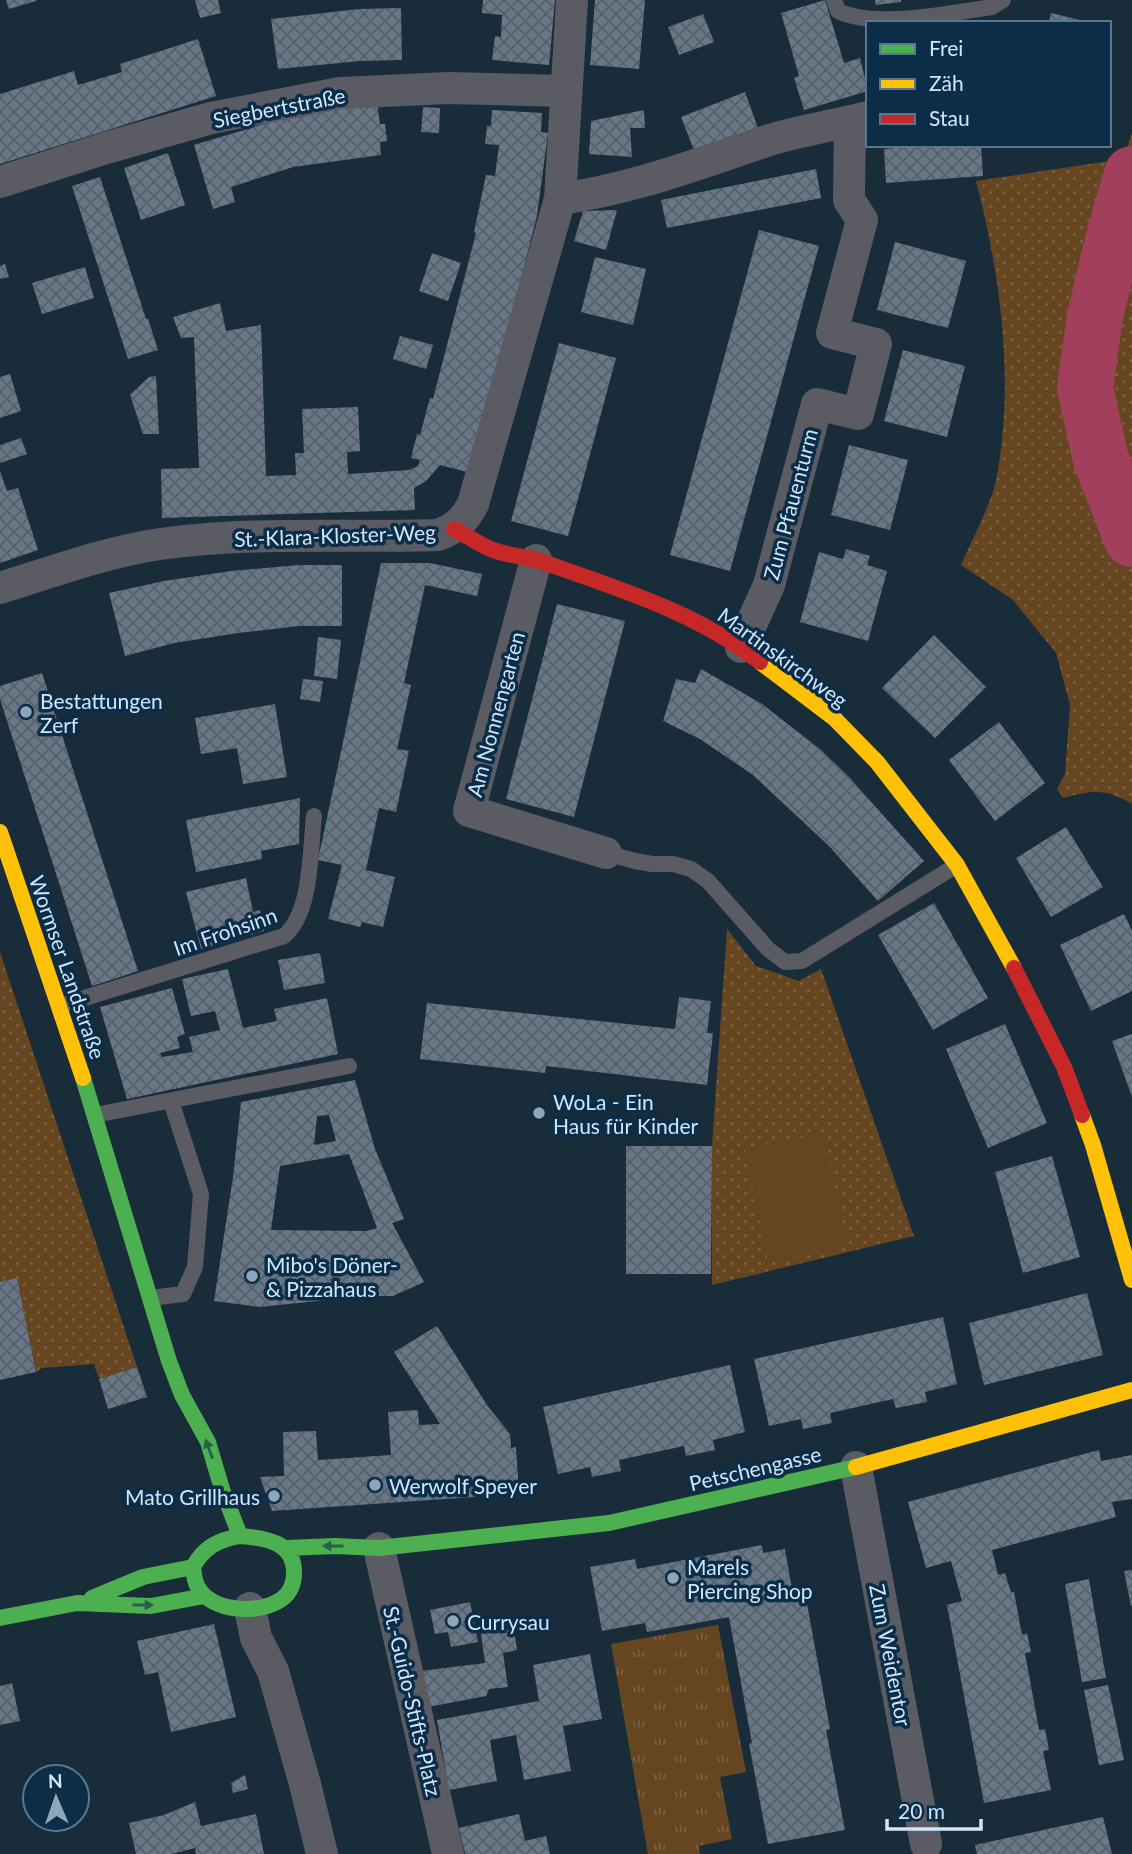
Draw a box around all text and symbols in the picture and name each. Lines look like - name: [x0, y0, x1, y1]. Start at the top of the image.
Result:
- legend: [866, 21, 1111, 147]
- text: Frei: [929, 35, 963, 60]
- text: Zäh: [929, 70, 964, 95]
- street label: Siegbertstraße: [211, 82, 347, 132]
- text: Stau: [929, 105, 970, 130]
- street label: Zum Pfauenturm: [758, 426, 822, 582]
- street label: St.-Klara-Kloster-Weg: [234, 519, 436, 551]
- street label: Martinskirchweg: [713, 602, 853, 712]
- street label: Am Nonnengarten: [461, 629, 529, 799]
- place label: Bestattungen Zerf: [40, 688, 163, 737]
- marker: Bestattungen Zerf: [18, 704, 34, 720]
- street label: Wormser Landstraße: [25, 872, 111, 1062]
- street label: Im Frohsinn: [170, 902, 280, 960]
- place label: WoLa - Ein Haus für Kinder: [553, 1089, 698, 1138]
- marker: WoLa - Ein Haus für Kinder: [531, 1105, 547, 1121]
- place label: Mibo's Döner- & Pizzahaus: [266, 1252, 398, 1301]
- marker: Mibo's Döner- & Pizzahaus: [244, 1268, 260, 1284]
- one-way arrow: [203, 1438, 214, 1459]
- street label: Petschengasse: [686, 1441, 824, 1495]
- place label: Werwolf Speyer: [389, 1473, 537, 1498]
- marker: Werwolf Speyer: [367, 1477, 383, 1493]
- place label: Mato Grillhaus: [125, 1484, 260, 1509]
- marker: Mato Grillhaus: [266, 1488, 282, 1504]
- one-way arrow: [322, 1541, 344, 1552]
- place label: Marels Piercing Shop: [687, 1554, 813, 1603]
- marker: Marels Piercing Shop: [665, 1570, 681, 1586]
- street label: Zum Weidentor: [865, 1582, 917, 1729]
- one-way arrow: [132, 1599, 154, 1611]
- street label: St.-Guido-Stifts-Platz: [379, 1603, 447, 1799]
- place label: Currysau: [467, 1609, 550, 1634]
- marker: Currysau: [445, 1613, 461, 1629]
- north arrow: [21, 1763, 91, 1833]
- text: N: [48, 1769, 63, 1792]
- scale bar: [887, 1787, 982, 1831]
- text: 20 m: [898, 1798, 945, 1823]

